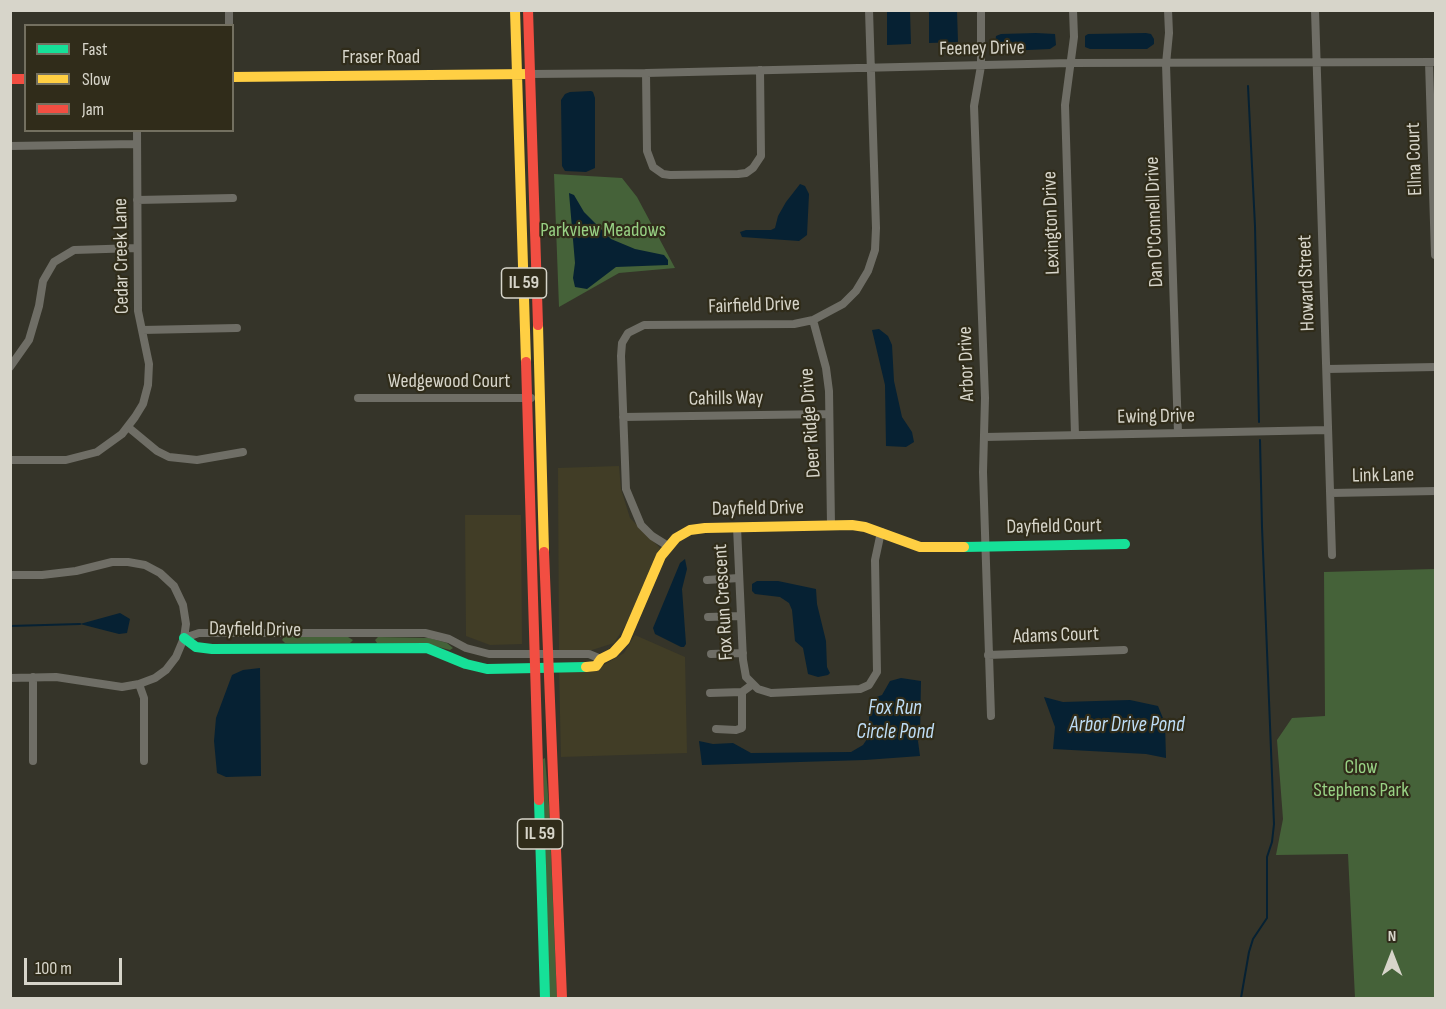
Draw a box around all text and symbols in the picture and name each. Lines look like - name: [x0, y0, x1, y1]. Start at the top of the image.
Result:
- legend: [24, 24, 234, 132]
- street label: Feeney Drive: [939, 36, 1025, 62]
- text: Fast: [82, 39, 107, 60]
- street label: Fraser Road: [342, 46, 420, 70]
- text: Slow: [82, 69, 111, 90]
- text: Jam: [82, 99, 104, 120]
- street label: Ellna Court: [1402, 122, 1428, 196]
- street label: Dan O'Connell Drive: [1141, 156, 1169, 288]
- street label: Lexington Drive: [1038, 171, 1066, 275]
- street label: Cedar Creek Lane: [109, 198, 135, 314]
- park label: Parkview Meadows: [540, 219, 666, 243]
- street label: Howard Street: [1293, 235, 1321, 331]
- road number: IL 59: [502, 268, 546, 298]
- street label: Fairfield Drive: [708, 292, 800, 320]
- street label: Arbor Drive: [954, 326, 980, 402]
- street label: Deer Ridge Drive: [795, 367, 827, 479]
- street label: Wedgewood Court: [388, 370, 510, 394]
- street label: Cahills Way: [688, 386, 764, 412]
- street label: Ewing Drive: [1117, 404, 1195, 430]
- street label: Link Lane: [1352, 463, 1414, 489]
- street label: Dayfield Drive: [712, 496, 804, 522]
- street label: Dayfield Court: [1006, 514, 1102, 540]
- street label: Fox Run Crescent: [709, 543, 739, 661]
- street label: Dayfield Drive: [209, 617, 301, 643]
- street label: Adams Court: [1013, 623, 1099, 649]
- water label: Fox Run Circle Pond: [856, 696, 934, 746]
- water label: Arbor Drive Pond: [1069, 713, 1185, 739]
- park label: Clow Stephens Park: [1313, 756, 1409, 803]
- road number: IL 59: [518, 819, 562, 849]
- north arrow: [1362, 925, 1422, 985]
- text: N: [1388, 927, 1396, 946]
- scale bar: [27, 946, 124, 984]
- text: 100 m: [35, 958, 72, 979]

